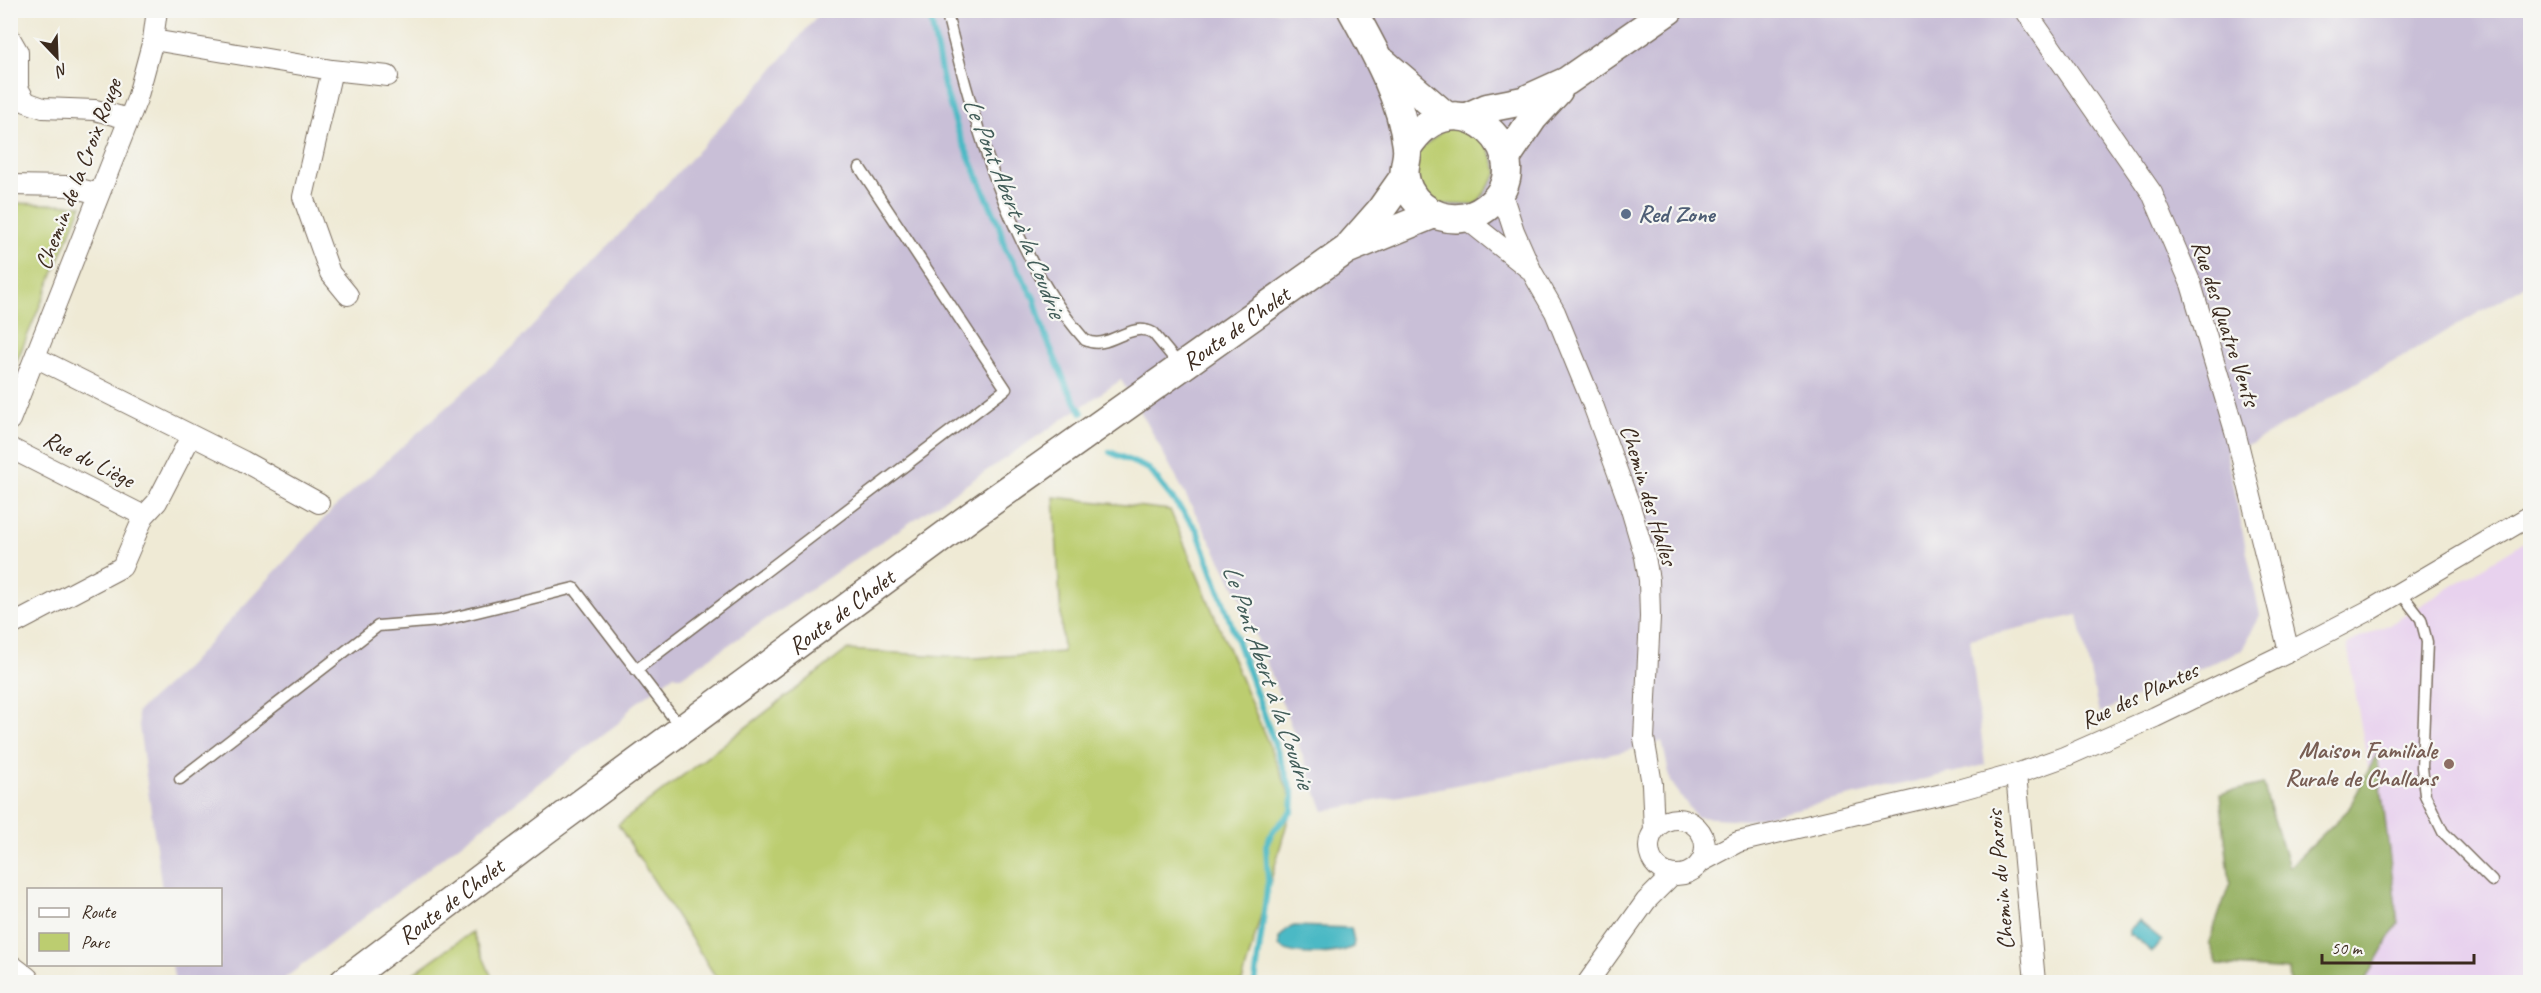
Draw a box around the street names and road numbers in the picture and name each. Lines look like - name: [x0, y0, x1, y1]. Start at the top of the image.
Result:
- street label: Chemin de la Croix Rouge: [28, 72, 129, 274]
- street label: Rue des Quatre Vents: [2185, 236, 2268, 412]
- street label: Route de Cholet: [1176, 278, 1297, 377]
- street label: Chemin des Halles: [1613, 421, 1685, 571]
- street label: Rue du Liège: [39, 423, 141, 496]
- street label: Route de Cholet: [782, 561, 902, 661]
- street label: Rue des Plantes: [2075, 654, 2204, 735]
- street label: Chemin du Parois: [1979, 807, 2021, 951]
- street label: Route de Cholet: [392, 850, 512, 951]

